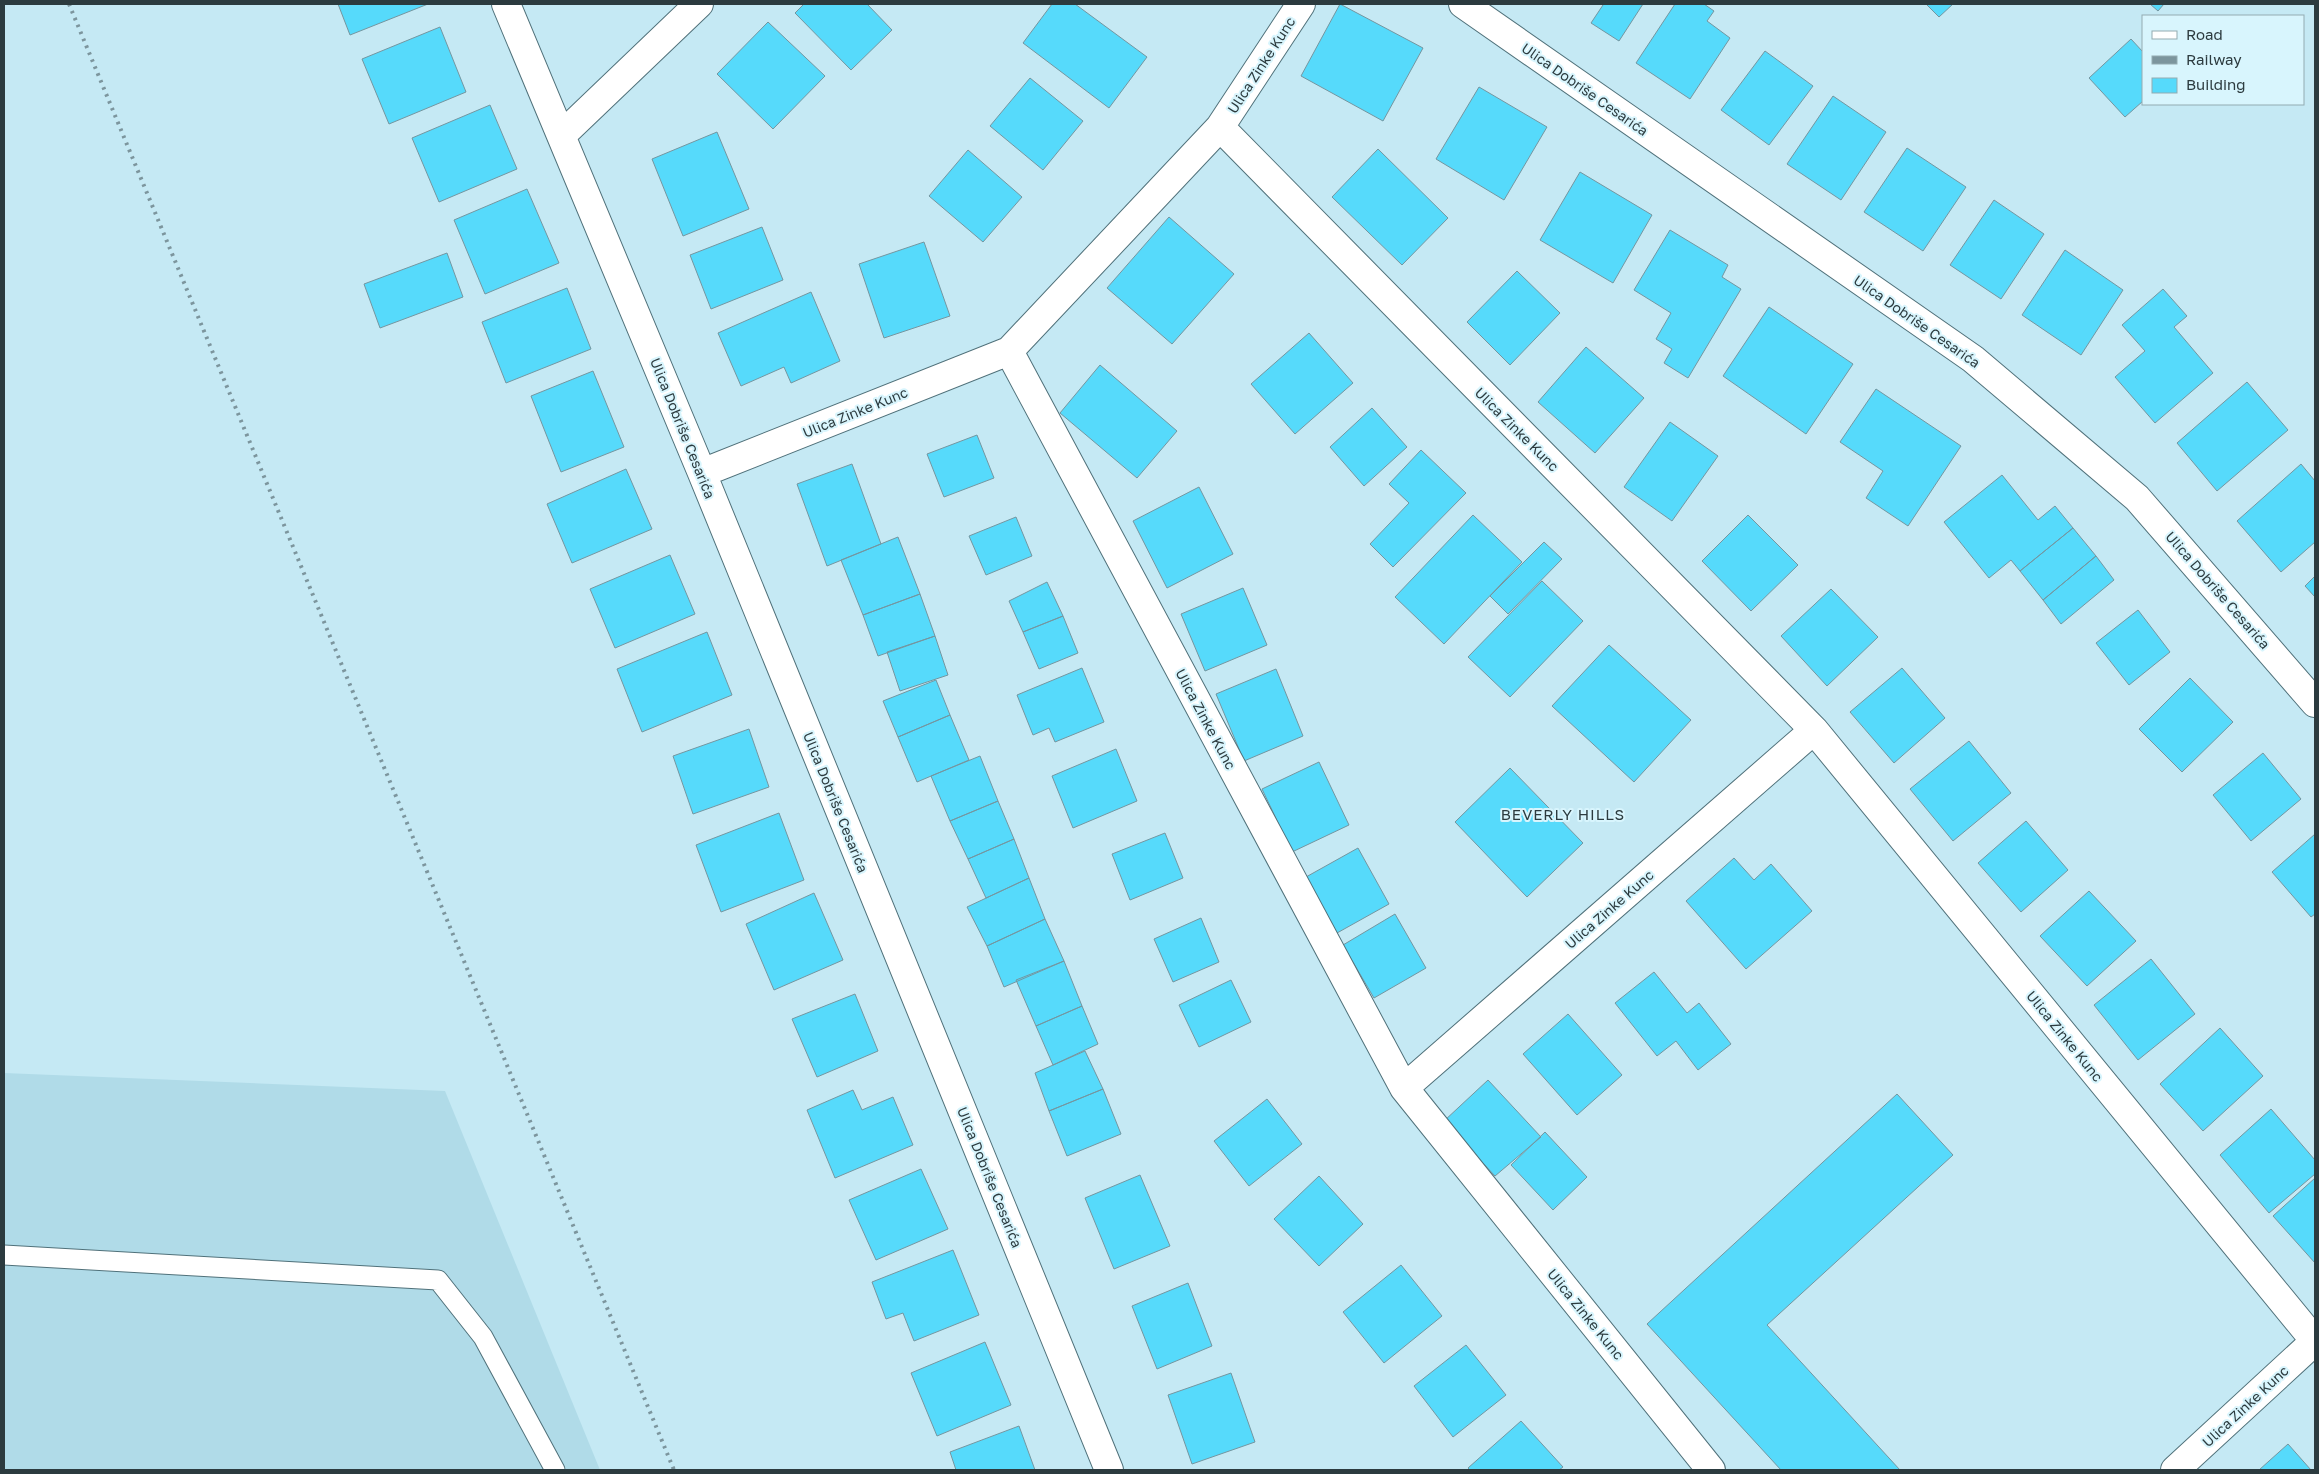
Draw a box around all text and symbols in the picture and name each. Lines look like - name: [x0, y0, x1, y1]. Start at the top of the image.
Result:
- street label: Ulica Zinke Kunc: [1223, 13, 1299, 116]
- legend: [2142, 15, 2304, 105]
- text: Road: [2186, 25, 2223, 43]
- street label: Ulica Dobriše Cesarića: [1519, 39, 1651, 139]
- text: Railway: [2186, 50, 2242, 68]
- text: Building: [2186, 75, 2246, 93]
- street label: Ulica Dobriše Cesarića: [1851, 271, 1983, 371]
- street label: Ulica Dobriše Cesarića: [647, 355, 719, 501]
- street label: Ulica Zinke Kunc: [800, 383, 910, 441]
- street label: Ulica Zinke Kunc: [1472, 384, 1563, 475]
- street label: Ulica Dobriše Cesarića: [2162, 528, 2274, 652]
- street label: Ulica Zinke Kunc: [1172, 666, 1240, 773]
- street label: Ulica Dobriše Cesarića: [800, 729, 872, 875]
- district label: BEVERLY HILLS: [1501, 805, 1625, 823]
- street label: Ulica Zinke Kunc: [1561, 866, 1657, 952]
- street label: Ulica Zinke Kunc: [2023, 987, 2107, 1085]
- street label: Ulica Dobriše Cesarića: [954, 1104, 1026, 1250]
- street label: Ulica Zinke Kunc: [1544, 1265, 1628, 1363]
- street label: Ulica Zinke Kunc: [2198, 1361, 2292, 1450]

